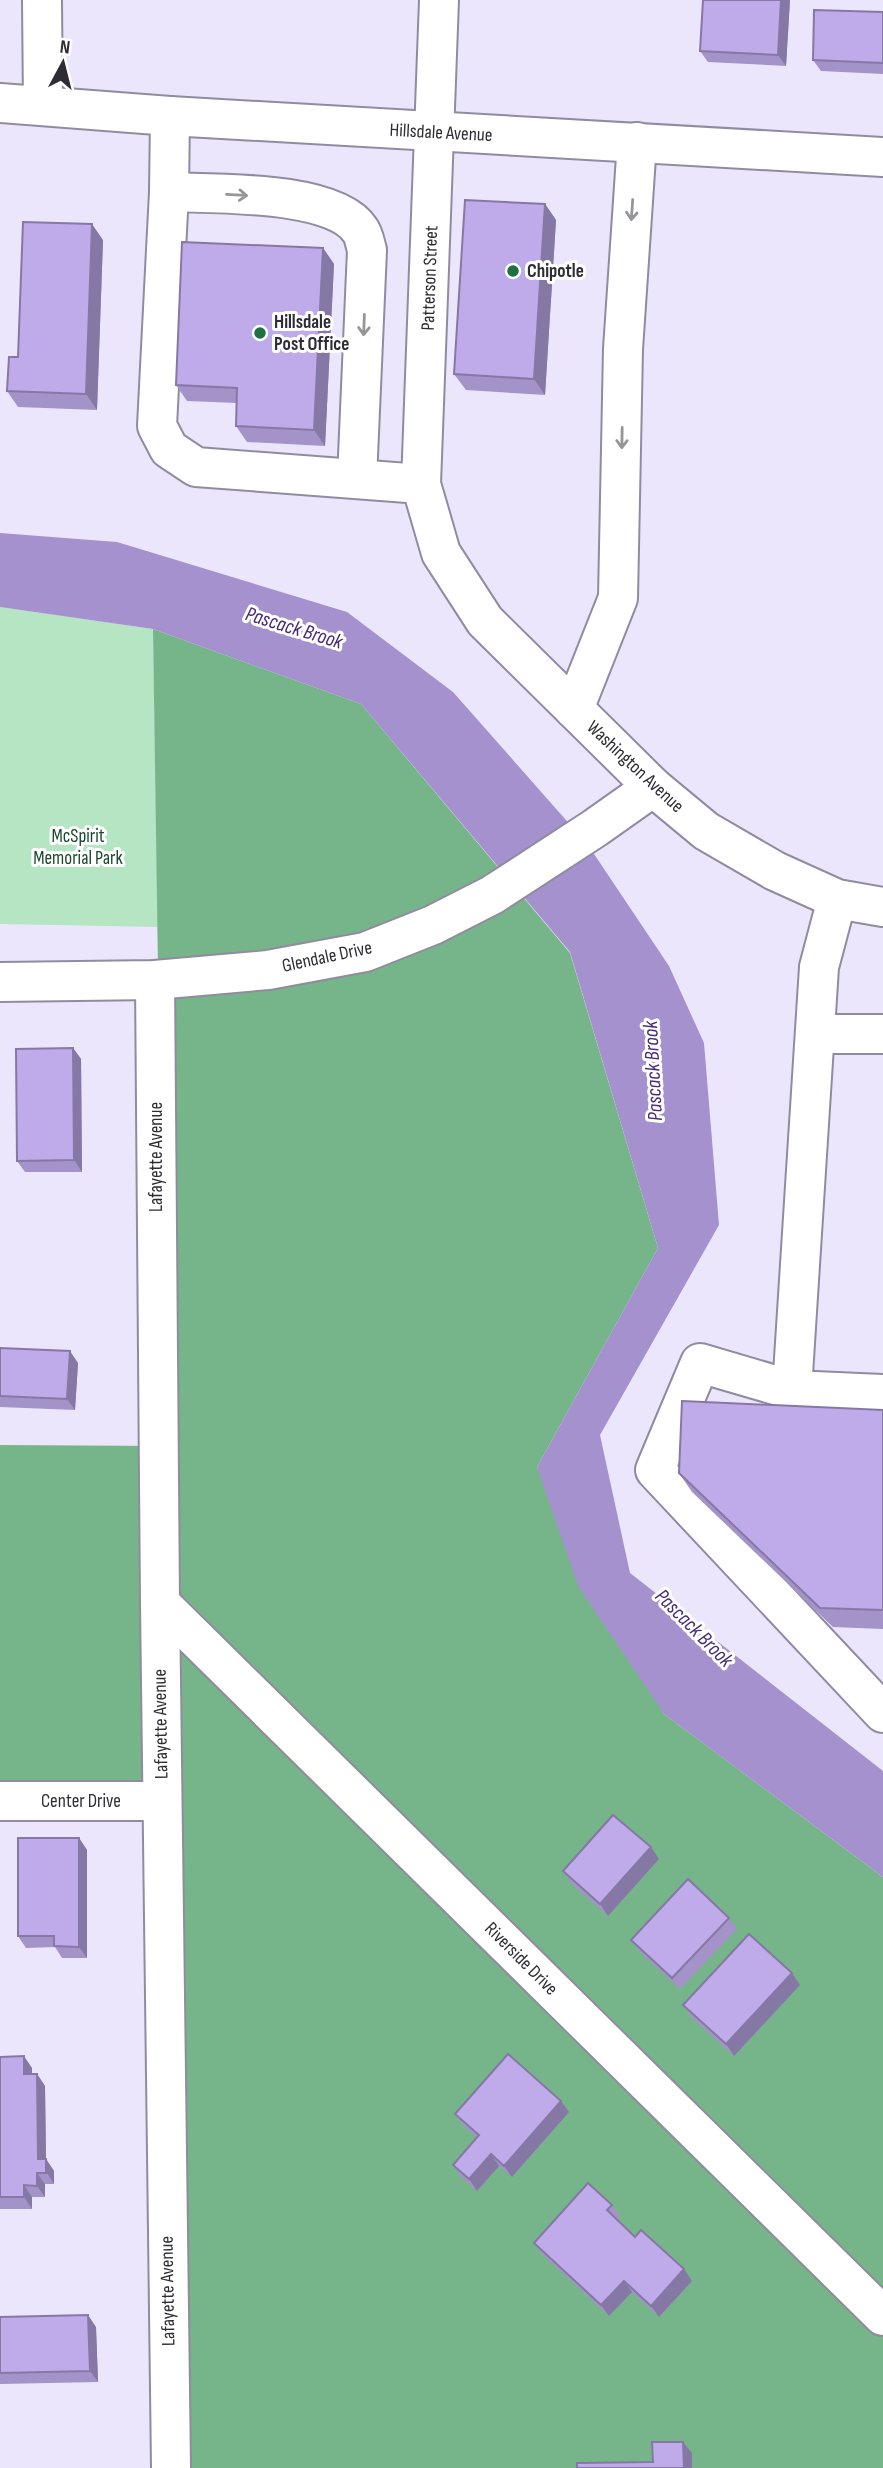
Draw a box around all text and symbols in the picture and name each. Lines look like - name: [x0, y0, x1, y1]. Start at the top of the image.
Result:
- north arrow: [28, 28, 98, 98]
- text: N: [58, 36, 71, 60]
- street label: Hillsdale Avenue: [389, 119, 493, 147]
- one-way arrow: [226, 189, 249, 202]
- one-way arrow: [625, 199, 638, 221]
- street label: Patterson Street: [417, 225, 443, 331]
- place label: Chipotle: [527, 260, 584, 283]
- marker: Chipotle: [505, 263, 521, 279]
- place label: Hillsdale Post Office: [274, 311, 349, 356]
- one-way arrow: [357, 314, 370, 337]
- marker: Hillsdale Post Office: [252, 325, 268, 341]
- one-way arrow: [615, 426, 628, 449]
- water label: Pascack Brook: [242, 601, 347, 655]
- street label: Washington Avenue: [582, 716, 688, 818]
- park label: McSpirit Memorial Park: [33, 825, 124, 870]
- street label: Glendale Drive: [280, 936, 374, 978]
- water label: Pascack Brook: [638, 1019, 668, 1122]
- street label: Lafayette Avenue: [145, 1102, 168, 1212]
- water label: Pascack Brook: [650, 1584, 739, 1673]
- street label: Lafayette Avenue: [149, 1669, 173, 1779]
- street label: Center Drive: [41, 1790, 121, 1813]
- street label: Riverside Drive: [479, 1917, 563, 2001]
- street label: Lafayette Avenue: [156, 2236, 180, 2346]

